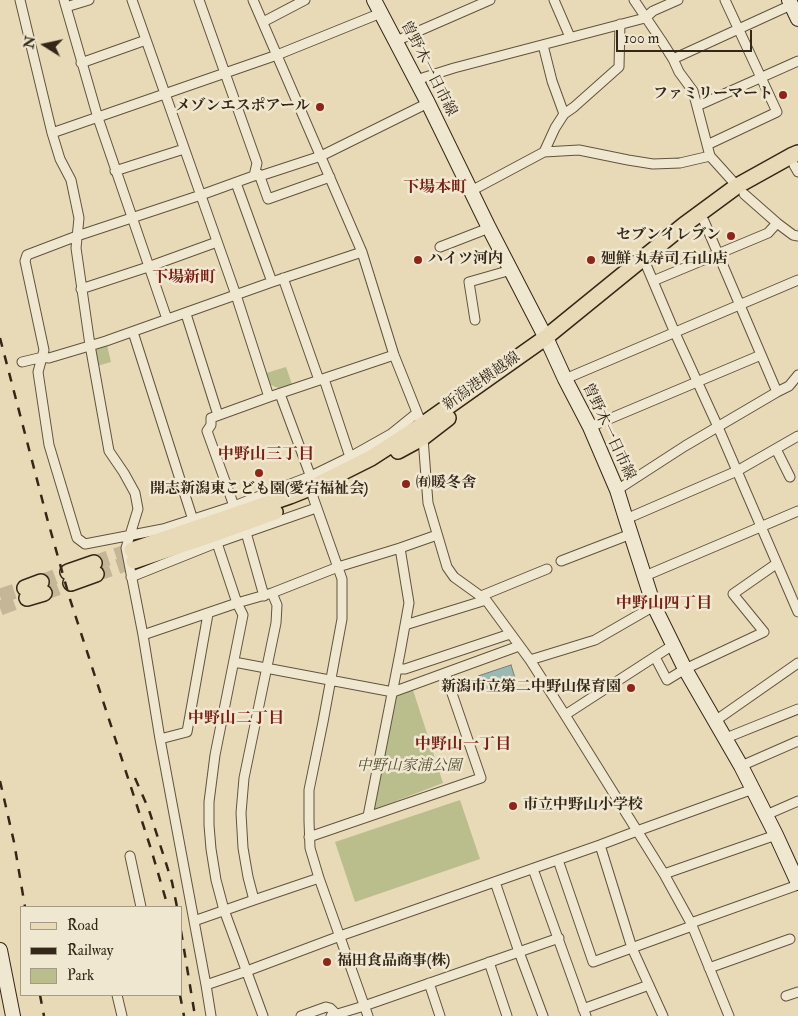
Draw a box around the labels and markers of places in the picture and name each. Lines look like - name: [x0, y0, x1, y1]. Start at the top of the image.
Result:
- place label: ファミリーマート: [653, 86, 773, 104]
- marker: ファミリーマート: [777, 89, 789, 101]
- place label: メゾンエスポアール: [175, 98, 310, 116]
- marker: メゾンエスポアール: [314, 101, 326, 113]
- place label: セブンイレブン: [616, 227, 721, 245]
- marker: セブンイレブン: [725, 230, 737, 242]
- place label: ハイツ河内: [428, 251, 503, 269]
- place label: 廻鮮 丸寿司 石山店: [601, 251, 727, 269]
- marker: ハイツ河内: [412, 254, 424, 266]
- marker: 廻鮮 丸寿司 石山店: [585, 254, 597, 266]
- marker: 開志新潟東こども園(愛宕福祉会): [253, 467, 265, 479]
- place label: ㈲暖冬舎: [416, 475, 476, 493]
- marker: ㈲暖冬舎: [400, 478, 412, 490]
- place label: 開志新潟東こども園(愛宕福祉会): [150, 481, 368, 499]
- place label: 新潟市立第二中野山保育園: [441, 679, 621, 697]
- marker: 新潟市立第二中野山保育園: [625, 682, 637, 694]
- place label: 市立中野山小学校: [523, 797, 643, 815]
- marker: 市立中野山小学校: [507, 800, 519, 812]
- place label: 福田食品商事(株): [337, 953, 450, 971]
- marker: 福田食品商事(株): [321, 956, 333, 968]

